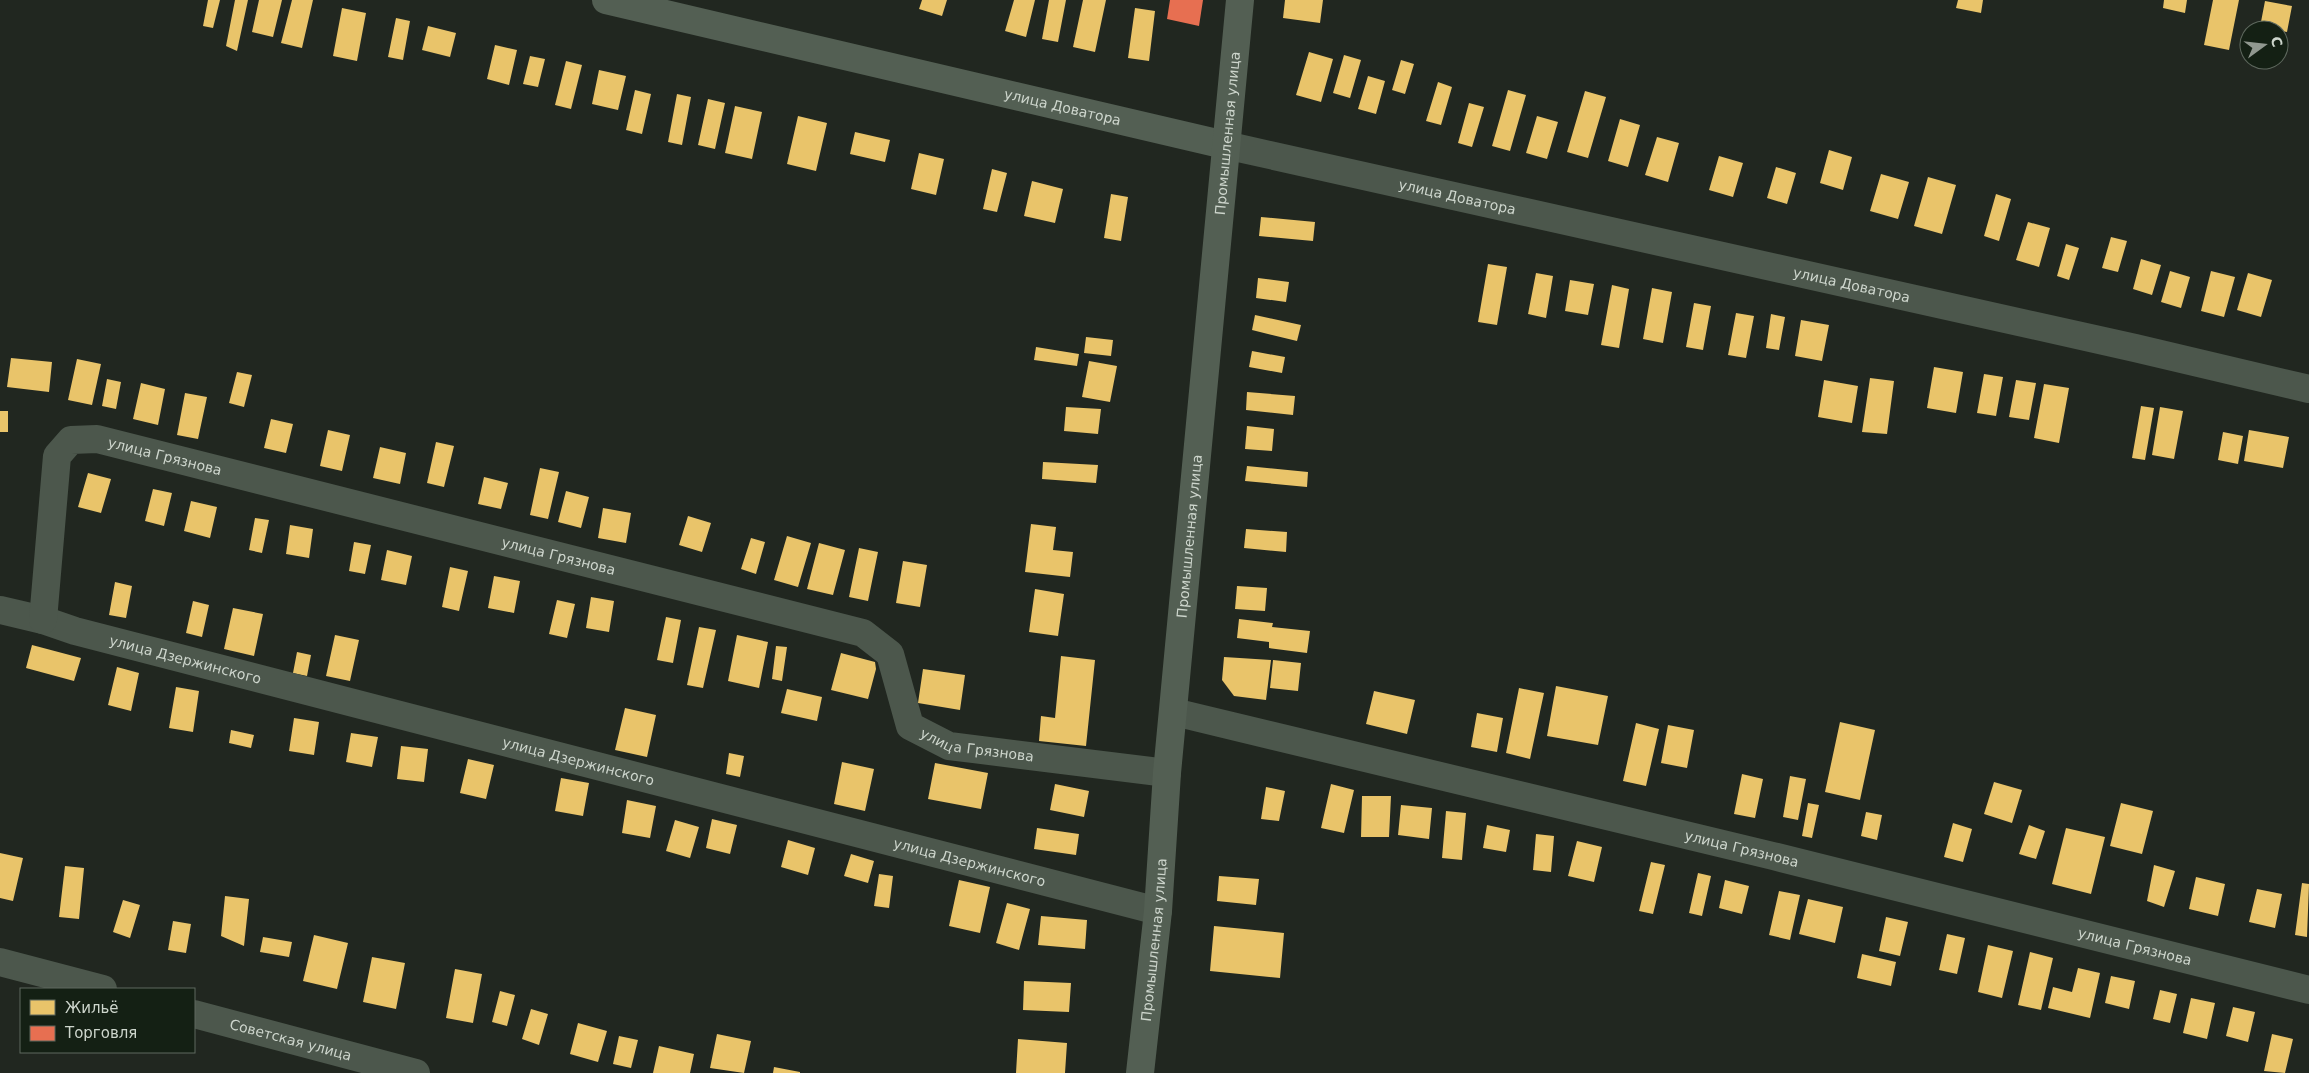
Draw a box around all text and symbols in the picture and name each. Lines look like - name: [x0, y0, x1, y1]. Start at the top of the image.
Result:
- north arrow: [2239, 20, 2289, 70]
- text: С: [2267, 35, 2286, 49]
- street label: Промышленная улица: [1212, 51, 1243, 216]
- street label: улица Доватора: [1003, 86, 1123, 128]
- street label: улица Доватора: [1397, 176, 1517, 218]
- street label: улица Доватора: [1792, 264, 1912, 306]
- street label: улица Грязнова: [106, 434, 224, 478]
- street label: Промышленная улица: [1174, 454, 1205, 619]
- street label: улица Грязнова: [500, 534, 617, 578]
- street label: улица Дзержинского: [108, 632, 263, 687]
- street label: улица Грязнова: [918, 725, 1035, 764]
- street label: улица Дзержинского: [501, 734, 656, 788]
- street label: улица Грязнова: [1683, 827, 1801, 870]
- street label: улица Дзержинского: [892, 835, 1047, 890]
- street label: Промышленная улица: [1138, 857, 1169, 1022]
- street label: улица Грязнова: [2076, 925, 2193, 968]
- legend: [20, 988, 195, 1053]
- text: Жильё: [65, 999, 119, 1017]
- street label: Советская улица: [228, 1016, 353, 1064]
- text: Торговля: [64, 1024, 137, 1042]

